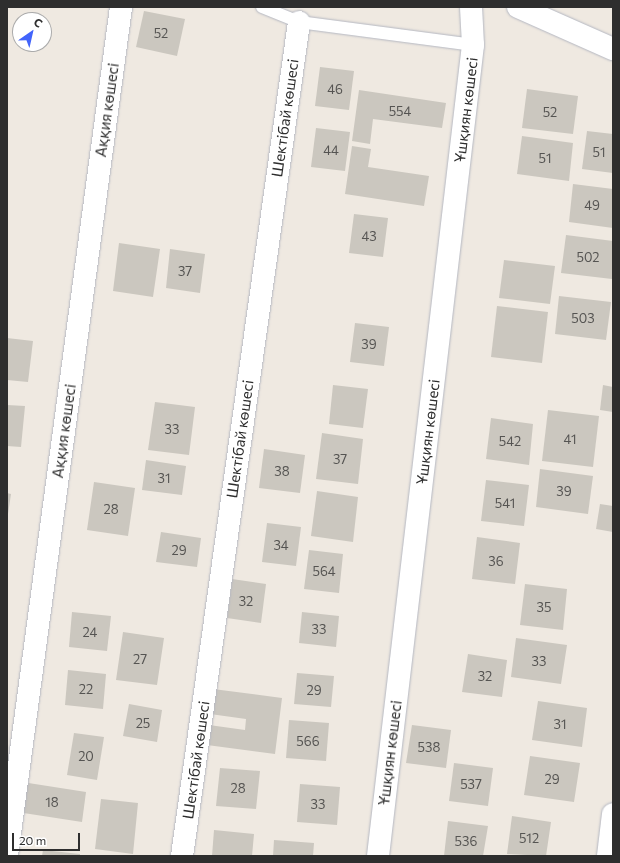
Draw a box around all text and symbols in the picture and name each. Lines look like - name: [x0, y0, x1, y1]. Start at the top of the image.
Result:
- north arrow: [12, 12, 52, 52]
- text: С: [32, 15, 45, 30]
- house number: 52: [154, 25, 168, 41]
- street label: Ұшқиян көшесі: [451, 56, 481, 164]
- street label: Шектібай көшесі: [268, 58, 302, 178]
- street label: Аққия көшесі: [91, 62, 123, 158]
- house number: 46: [327, 81, 343, 97]
- house number: 554: [389, 103, 411, 119]
- house number: 52: [543, 104, 557, 120]
- house number: 44: [323, 142, 339, 158]
- house number: 51: [592, 144, 606, 160]
- house number: 51: [538, 150, 552, 166]
- house number: 49: [584, 197, 600, 213]
- house number: 43: [361, 228, 377, 244]
- house number: 502: [576, 249, 600, 265]
- house number: 37: [178, 263, 192, 279]
- house number: 503: [571, 310, 595, 326]
- house number: 39: [361, 336, 377, 352]
- street label: Ұшқиян көшесі: [413, 378, 443, 486]
- street label: Шектібай көшесі: [223, 379, 257, 499]
- street label: Аққия көшесі: [48, 383, 80, 479]
- house number: 33: [165, 421, 179, 437]
- house number: 41: [564, 431, 576, 447]
- house number: 542: [499, 433, 521, 449]
- house number: 37: [333, 451, 347, 467]
- house number: 38: [274, 463, 290, 479]
- house number: 31: [158, 470, 170, 486]
- house number: 39: [556, 483, 572, 499]
- house number: 541: [495, 495, 515, 511]
- house number: 28: [103, 501, 119, 517]
- house number: 34: [273, 537, 289, 553]
- house number: 29: [171, 542, 187, 558]
- house number: 36: [488, 553, 504, 569]
- house number: 564: [312, 563, 336, 579]
- house number: 32: [239, 593, 253, 609]
- house number: 35: [537, 599, 551, 615]
- house number: 33: [312, 621, 326, 637]
- house number: 24: [83, 624, 97, 640]
- house number: 27: [133, 651, 147, 667]
- house number: 33: [532, 653, 546, 669]
- house number: 32: [478, 668, 492, 684]
- house number: 22: [79, 681, 93, 697]
- house number: 29: [306, 682, 322, 698]
- street label: Ұшқиян көшесі: [375, 699, 405, 807]
- street label: Шектібай көшесі: [179, 700, 213, 820]
- house number: 25: [136, 715, 150, 731]
- house number: 31: [554, 716, 566, 732]
- house number: 566: [296, 733, 320, 749]
- house number: 538: [418, 739, 440, 755]
- house number: 20: [78, 748, 94, 764]
- house number: 29: [544, 771, 560, 787]
- house number: 537: [460, 776, 482, 792]
- house number: 28: [230, 780, 246, 796]
- house number: 18: [45, 794, 59, 810]
- house number: 33: [311, 796, 325, 812]
- scale bar: [14, 825, 82, 851]
- house number: 512: [519, 830, 539, 846]
- text: 20 m: [19, 833, 46, 847]
- house number: 536: [455, 833, 477, 849]

